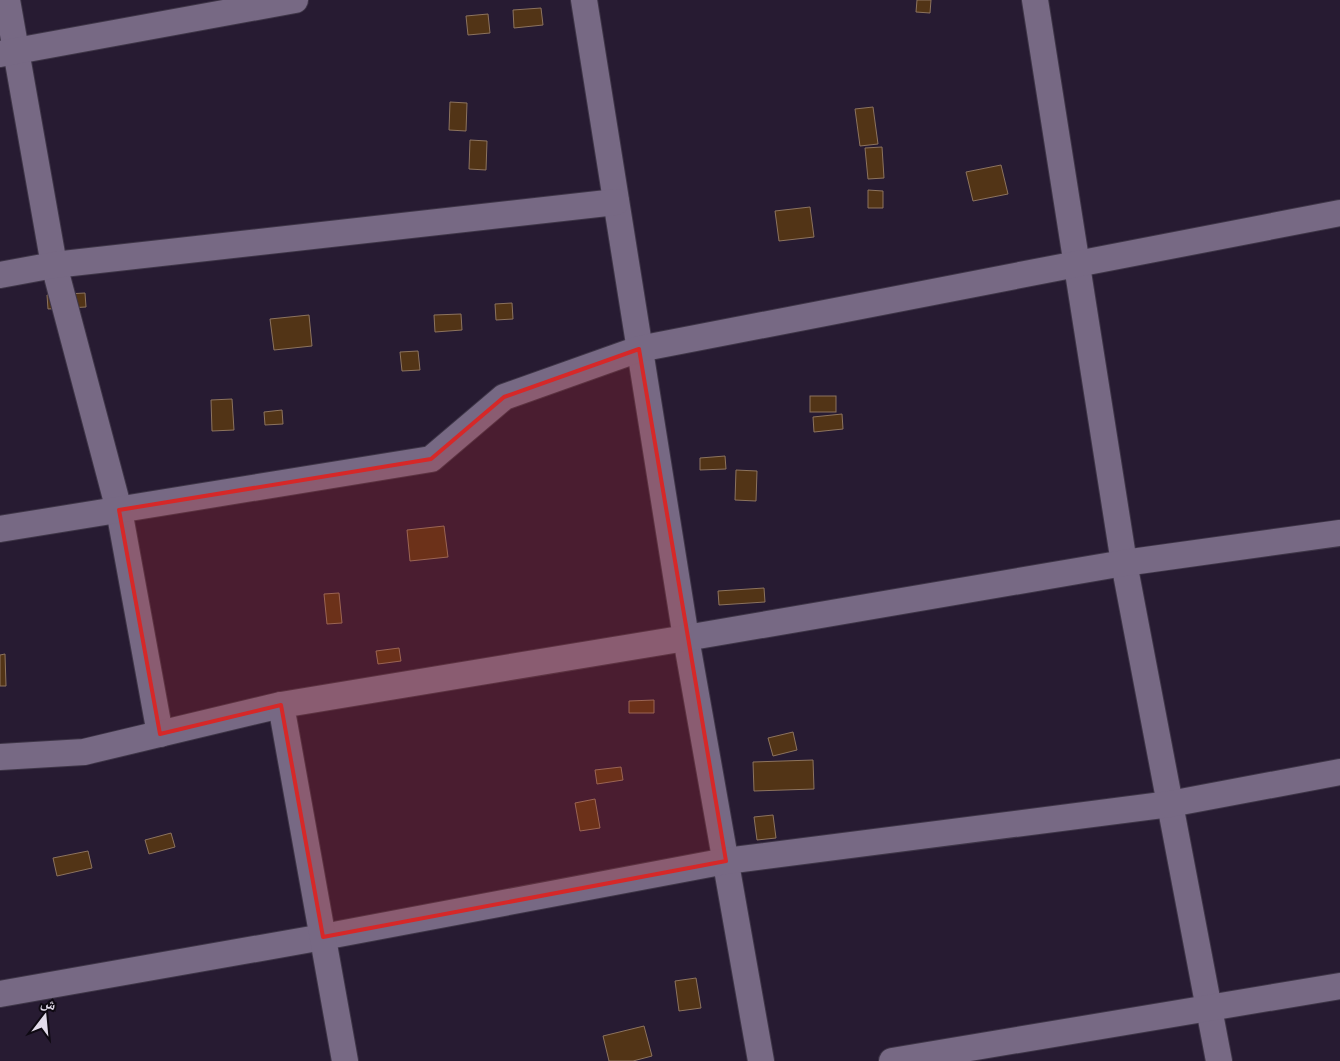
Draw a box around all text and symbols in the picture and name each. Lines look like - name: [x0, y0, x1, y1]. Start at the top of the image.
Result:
- north arrow: [20, 991, 70, 1041]
- text: ش: [39, 993, 58, 1014]

